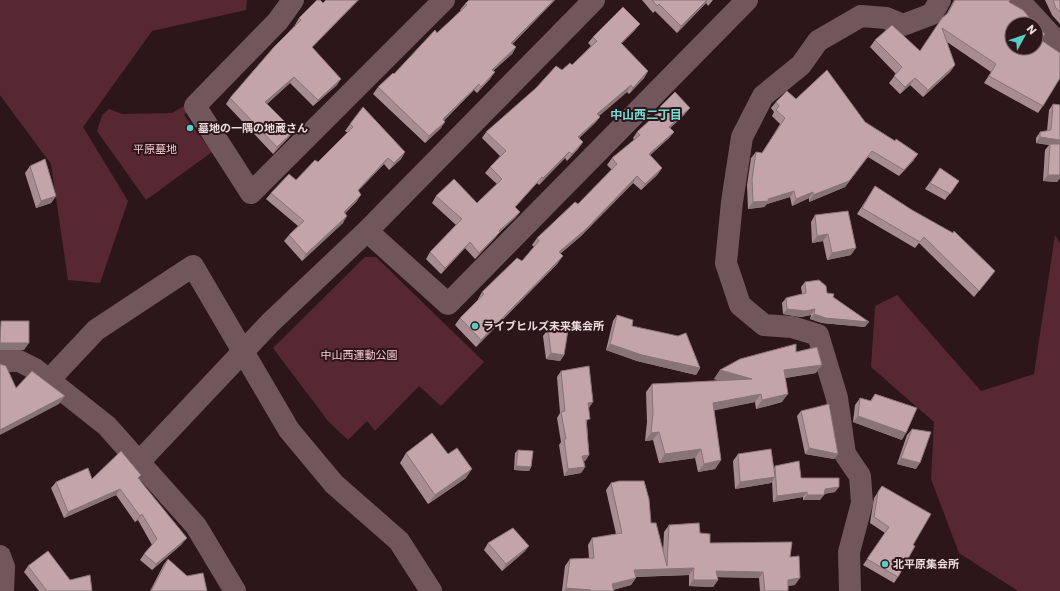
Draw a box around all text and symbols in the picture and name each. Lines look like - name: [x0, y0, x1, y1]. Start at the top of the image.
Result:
- north arrow: [1004, 16, 1044, 56]
- text: N: [1023, 21, 1040, 38]
- district label: 中山西二丁目: [610, 106, 682, 123]
- place label: 墓地の一隅の地蔵さん: [198, 120, 308, 136]
- marker: 墓地の一隅の地蔵さん: [185, 123, 195, 133]
- park label: 平原墓地: [133, 141, 177, 157]
- place label: ライブヒルズ未来集会所: [483, 318, 604, 334]
- marker: ライブヒルズ未来集会所: [470, 321, 480, 331]
- park label: 中山西運動公園: [321, 347, 398, 363]
- place label: 北平原集会所: [893, 556, 959, 572]
- marker: 北平原集会所: [880, 559, 890, 569]

